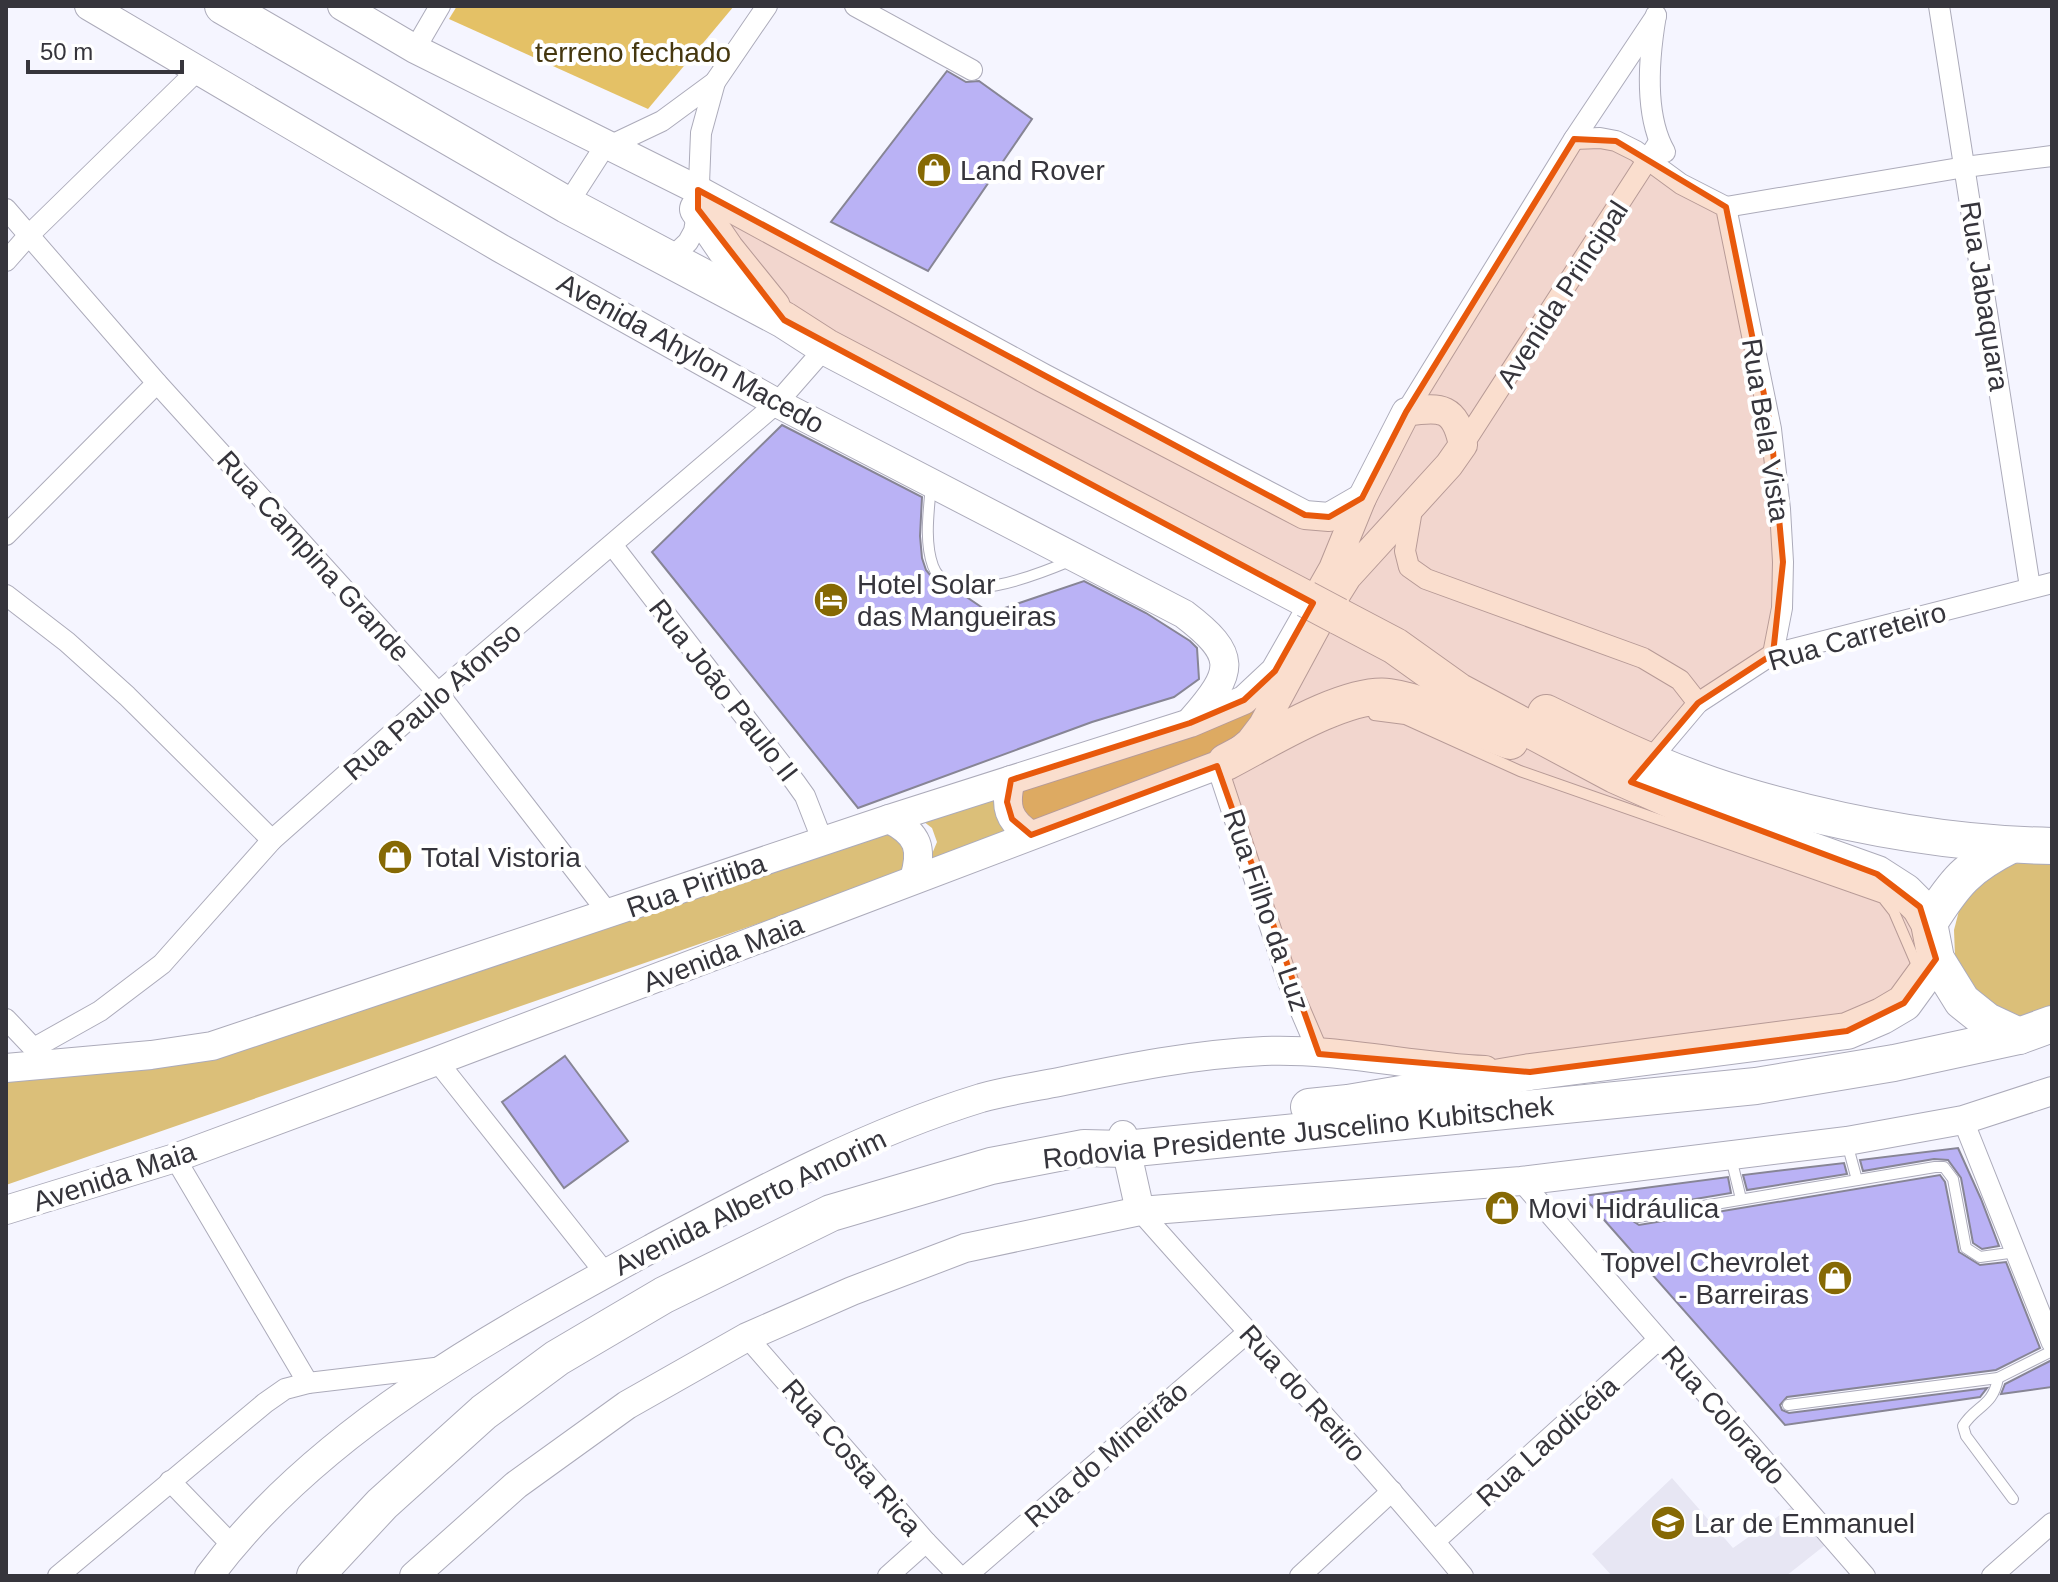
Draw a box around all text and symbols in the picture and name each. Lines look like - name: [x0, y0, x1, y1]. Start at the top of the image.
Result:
- scale bar: [28, 24, 182, 74]
- park label: terreno fechado: [535, 37, 731, 68]
- text: 50 m: [40, 38, 93, 65]
- shop icon: Land Rover: [915, 151, 953, 189]
- place label: Land Rover: [960, 155, 1105, 186]
- street label: Avenida Principal: [1491, 195, 1634, 393]
- street label: Rua Jabaquara: [1954, 199, 2015, 393]
- street label: Avenida Ahylon Macedo: [552, 267, 829, 440]
- street label: Rua Bela Vista: [1736, 336, 1795, 524]
- street label: Rua Campina Grande: [211, 445, 416, 668]
- place label: Hotel Solar das Mangueiras: [857, 569, 1056, 632]
- hotel icon: Hotel Solar das Mangueiras: [812, 581, 850, 619]
- street label: Rua João Paulo II: [643, 593, 804, 788]
- street label: Rua Carreteiro: [1765, 596, 1950, 677]
- street label: Rua Paulo Afonso: [338, 616, 527, 787]
- street label: Rua Filho da Luz: [1217, 805, 1316, 1015]
- shop icon: Total Vistoria: [376, 838, 414, 876]
- place label: Total Vistoria: [421, 842, 581, 873]
- street label: Rua Piritiba: [623, 847, 770, 924]
- street label: Avenida Maia: [639, 909, 808, 998]
- street label: Rodovia Presidente Juscelino Kubitschek: [1041, 1090, 1556, 1175]
- street label: Avenida Alberto Amorim: [609, 1123, 891, 1282]
- street label: Avenida Maia: [29, 1135, 200, 1217]
- shop icon: Movi Hidráulica: [1483, 1189, 1521, 1227]
- place label: Movi Hidráulica: [1528, 1193, 1720, 1224]
- place label: Topvel Chevrolet - Barreiras: [1600, 1247, 1809, 1310]
- shop icon: Topvel Chevrolet - Barreiras: [1816, 1259, 1854, 1297]
- street label: Rua do Retiro: [1233, 1319, 1372, 1468]
- street label: Rua Colorado: [1655, 1340, 1792, 1491]
- street label: Rua Laodicéia: [1470, 1370, 1625, 1513]
- street label: Rua Costa Rica: [776, 1373, 928, 1542]
- street label: Rua do Mineirão: [1019, 1375, 1194, 1533]
- school or university icon: Lar de Emmanuel: [1649, 1504, 1687, 1542]
- place label: Lar de Emmanuel: [1694, 1508, 1915, 1539]

